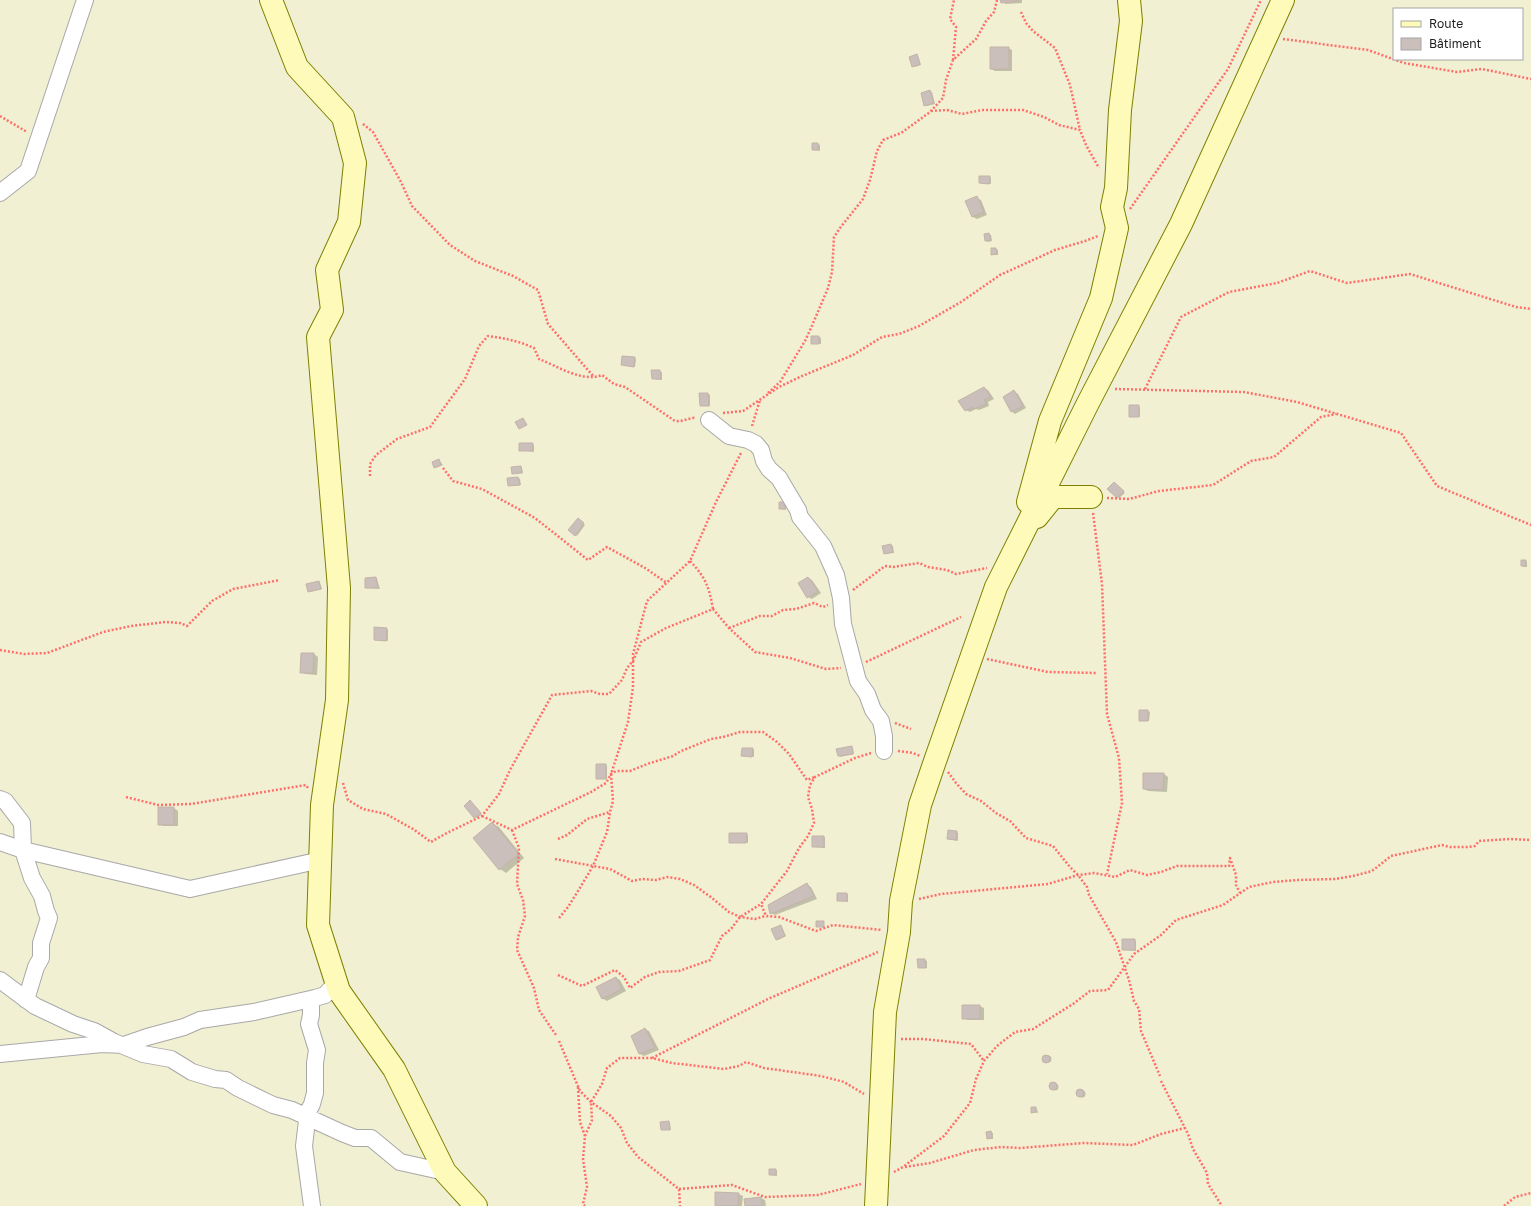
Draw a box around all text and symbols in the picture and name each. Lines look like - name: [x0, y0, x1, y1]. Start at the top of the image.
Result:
- legend: [1393, 8, 1523, 60]
- text: Route: [1429, 16, 1463, 31]
- text: Bâtiment: [1429, 36, 1482, 51]

